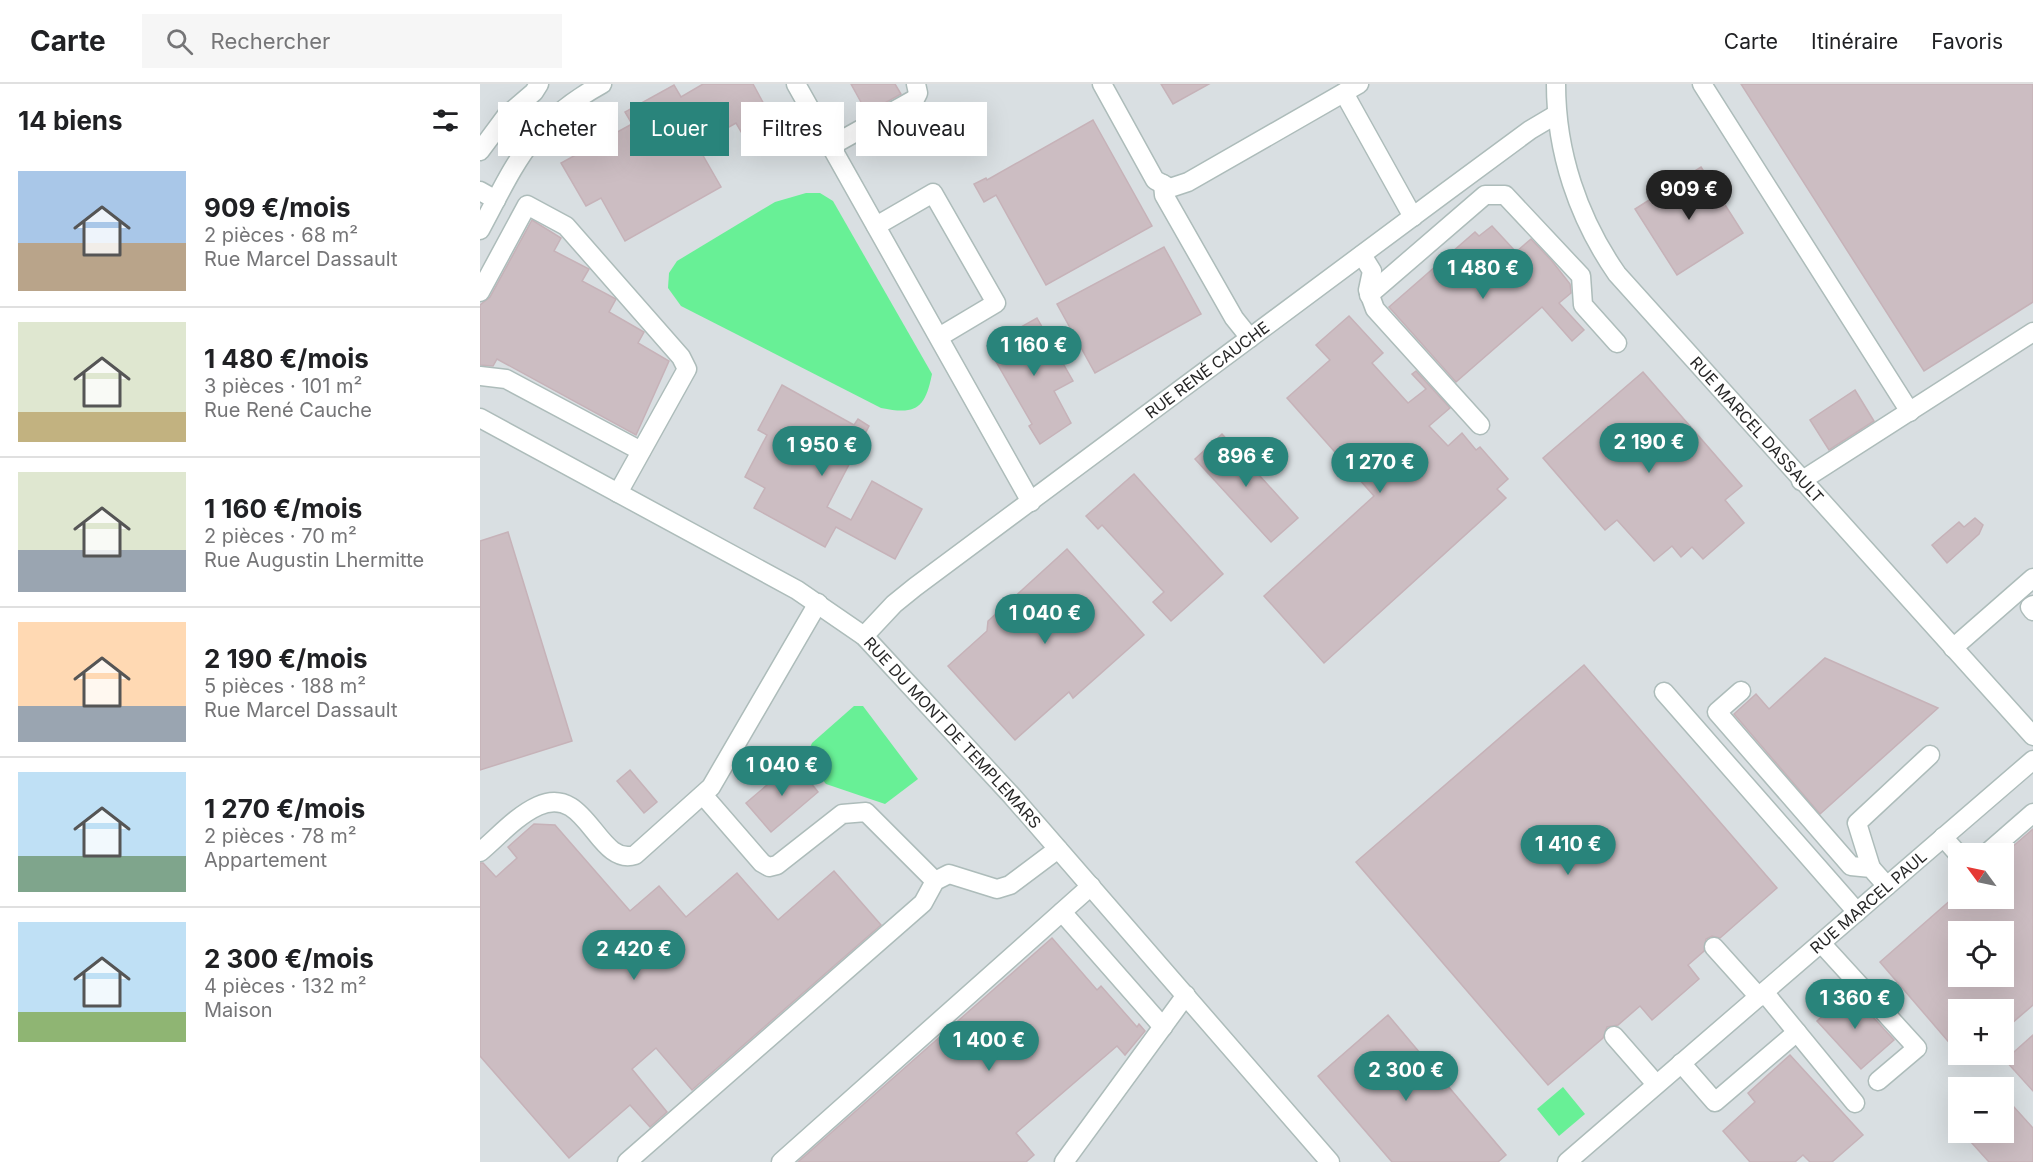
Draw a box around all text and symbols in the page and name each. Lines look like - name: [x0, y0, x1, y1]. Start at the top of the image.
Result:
- search box: [142, 14, 562, 68]
- text: Carte: [30, 24, 106, 58]
- icon: search: [163, 25, 196, 58]
- text: Rechercher: [211, 28, 330, 54]
- text: Carte: [1724, 29, 1778, 54]
- text: Itinéraire: [1811, 29, 1898, 54]
- text: Favoris: [1931, 29, 2003, 54]
- chip: Acheter: [498, 102, 618, 156]
- chip: Louer: [630, 102, 729, 156]
- chip: Filtres: [741, 102, 844, 156]
- chip: Nouveau: [856, 102, 987, 156]
- icon: filters: [429, 104, 462, 137]
- text: 14 biens: [18, 105, 123, 136]
- pin: 909 €: [1647, 170, 1731, 221]
- text: 909 €: [1660, 177, 1718, 201]
- text: 909 €/mois: [204, 192, 351, 223]
- icon: home: [66, 195, 138, 267]
- text: 2 pièces · 68 m²: [204, 223, 358, 247]
- text: Rue Marcel Dassault: [204, 247, 398, 271]
- pin: 1 480 €: [1428, 249, 1538, 300]
- text: 1 480 €: [1447, 256, 1519, 280]
- street label: RUE RENÉ CAUCHE: [1141, 317, 1273, 422]
- pin: 1 160 €: [979, 326, 1089, 377]
- text: 1 160 €: [1001, 333, 1067, 357]
- text: 1 480 €/mois: [204, 343, 369, 374]
- icon: home: [66, 346, 138, 418]
- street label: RUE MARCEL DASSAULT: [1686, 352, 1828, 507]
- text: 3 pièces · 101 m²: [204, 374, 362, 398]
- text: Rue René Cauche: [204, 398, 372, 422]
- pin: 2 190 €: [1594, 423, 1704, 474]
- pin: 1 950 €: [767, 426, 877, 477]
- text: 2 190 €: [1614, 430, 1684, 454]
- text: 1 950 €: [786, 433, 858, 457]
- pin: 896 €: [1204, 437, 1288, 488]
- pin: 1 270 €: [1325, 443, 1435, 494]
- text: 896 €: [1217, 444, 1275, 468]
- text: 1 270 €: [1345, 450, 1415, 474]
- text: 1 160 €/mois: [204, 493, 362, 524]
- icon: home: [66, 496, 138, 568]
- text: 2 pièces · 70 m²: [204, 524, 357, 548]
- text: Rue Augustin Lhermitte: [204, 548, 424, 572]
- pin: 1 040 €: [990, 594, 1100, 645]
- text: 1 040 €: [1009, 601, 1081, 625]
- street label: RUE DU MONT DE TEMPLEMARS: [860, 633, 1045, 832]
- text: 2 190 €/mois: [204, 643, 368, 674]
- icon: home: [66, 646, 138, 718]
- text: 5 pièces · 188 m²: [204, 674, 366, 698]
- text: Rue Marcel Dassault: [204, 698, 398, 722]
- pin: 1 040 €: [727, 746, 837, 797]
- text: 1 040 €: [746, 753, 818, 777]
- text: 1 270 €/mois: [204, 793, 365, 824]
- icon: home: [66, 796, 138, 868]
- text: 2 pièces · 78 m²: [204, 824, 357, 848]
- pin: 1 410 €: [1513, 825, 1623, 876]
- text: 1 410 €: [1535, 832, 1601, 856]
- north arrow: [1948, 843, 2014, 909]
- map controls: [1948, 843, 2014, 1143]
- street label: RUE MARCEL PAUL: [1806, 846, 1931, 958]
- text: Appartement: [204, 848, 327, 872]
- button: locate: [1948, 921, 2014, 987]
- pin: 2 420 €: [579, 930, 689, 981]
- text: 2 420 €: [596, 937, 672, 961]
- text: 2 300 €/mois: [204, 943, 374, 974]
- icon: home: [66, 946, 138, 1018]
- text: 4 pièces · 132 m²: [204, 974, 367, 998]
- pin: 1 360 €: [1800, 979, 1910, 1030]
- text: 1 360 €: [1819, 986, 1891, 1010]
- text: Maison: [204, 998, 273, 1022]
- button: +: [1948, 999, 2014, 1065]
- pin: 1 400 €: [934, 1021, 1044, 1072]
- text: 1 400 €: [953, 1028, 1025, 1052]
- pin: 2 300 €: [1351, 1051, 1461, 1102]
- text: 2 300 €: [1368, 1058, 1444, 1082]
- button: −: [1948, 1077, 2014, 1143]

